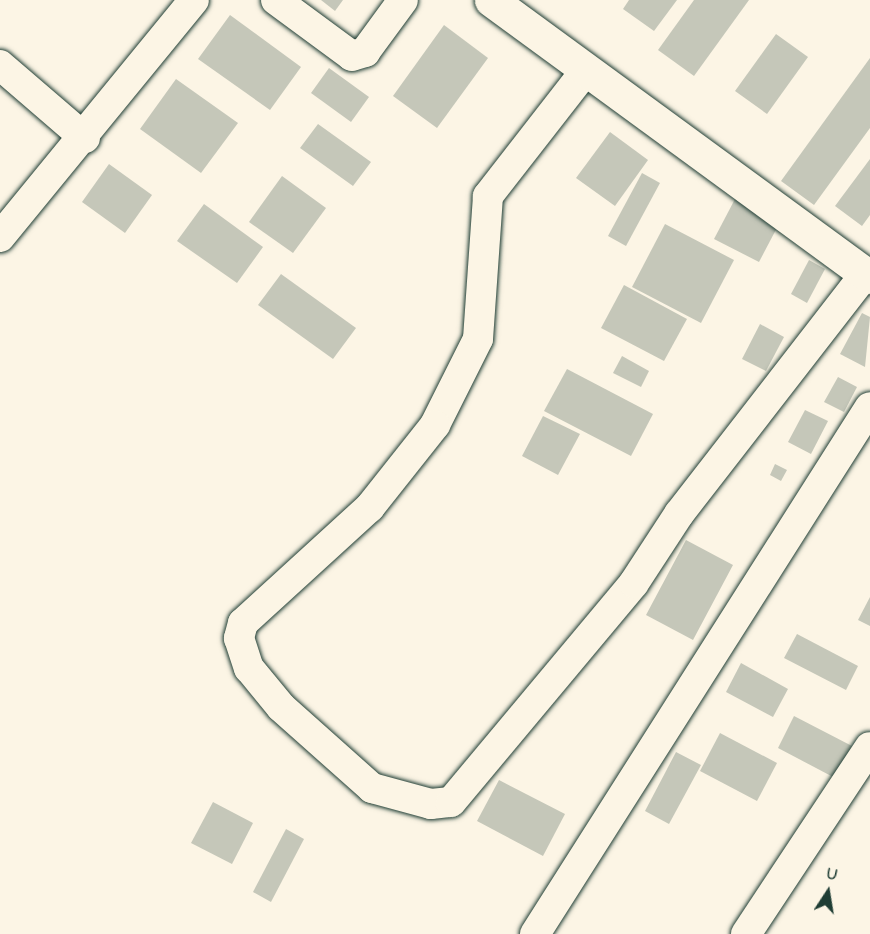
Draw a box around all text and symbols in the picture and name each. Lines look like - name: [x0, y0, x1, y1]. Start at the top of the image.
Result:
- north arrow: [798, 862, 858, 922]
- text: U: [825, 864, 839, 884]

